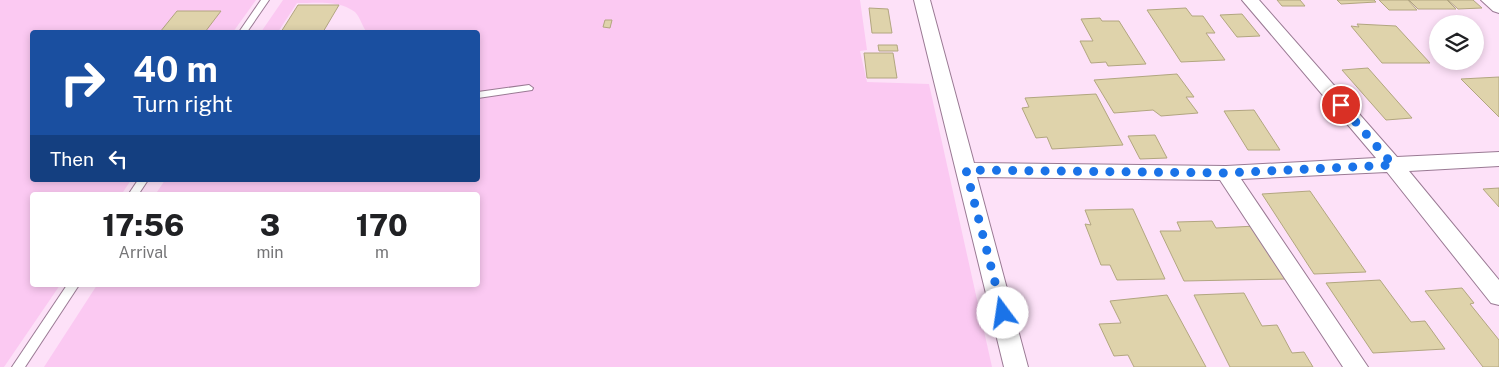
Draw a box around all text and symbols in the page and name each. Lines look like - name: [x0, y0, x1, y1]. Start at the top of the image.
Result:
- map controls: [1429, 15, 1484, 70]
- button: layers: [1429, 15, 1484, 70]
- text: 40 m: [133, 49, 218, 90]
- icon: right: [50, 50, 115, 115]
- pin: [1320, 84, 1362, 126]
- text: Turn right: [133, 91, 233, 117]
- icon: arrive: [1327, 91, 1355, 119]
- icon: left: [104, 145, 132, 173]
- text: Then: [50, 148, 94, 170]
- text: 17:56: [102, 207, 184, 243]
- text: 3: [260, 207, 280, 243]
- text: 170: [356, 207, 408, 243]
- text: Arrival: [119, 243, 168, 262]
- text: min: [256, 243, 284, 262]
- text: m: [375, 243, 389, 262]
- position arrow: [976, 286, 1028, 338]

